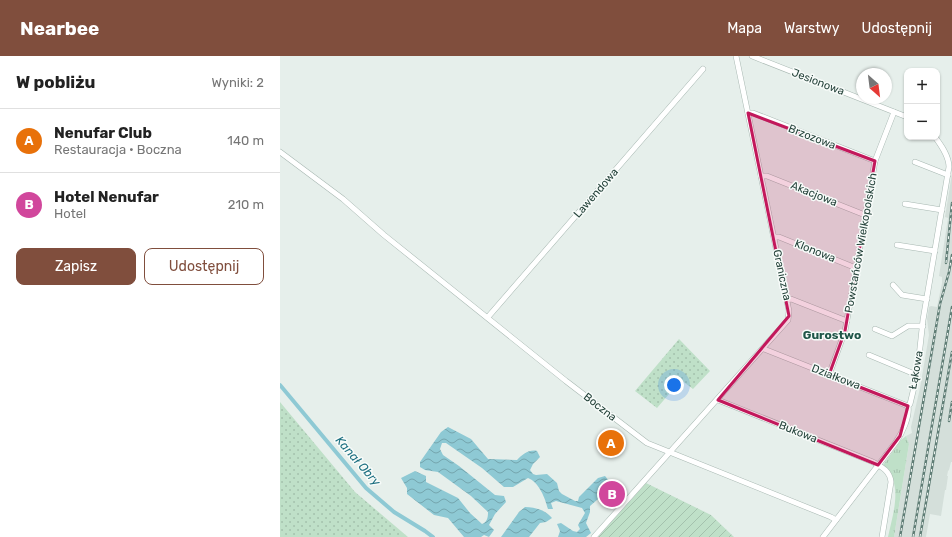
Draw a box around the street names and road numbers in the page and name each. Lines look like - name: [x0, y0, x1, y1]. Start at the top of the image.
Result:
- street label: Jesionowa: [790, 66, 846, 98]
- street label: Brzozowa: [786, 122, 838, 152]
- street label: Lawendowa: [571, 166, 621, 220]
- street label: Powstańców Wielkopolskich: [842, 172, 880, 314]
- street label: Akacjowa: [789, 179, 839, 209]
- street label: Klonowa: [793, 237, 837, 265]
- street label: Graniczna: [770, 249, 794, 301]
- street label: Łąkowa: [906, 350, 926, 390]
- street label: Działkowa: [810, 362, 862, 392]
- street label: Boczna: [581, 390, 619, 424]
- street label: Bukowa: [777, 418, 819, 446]

